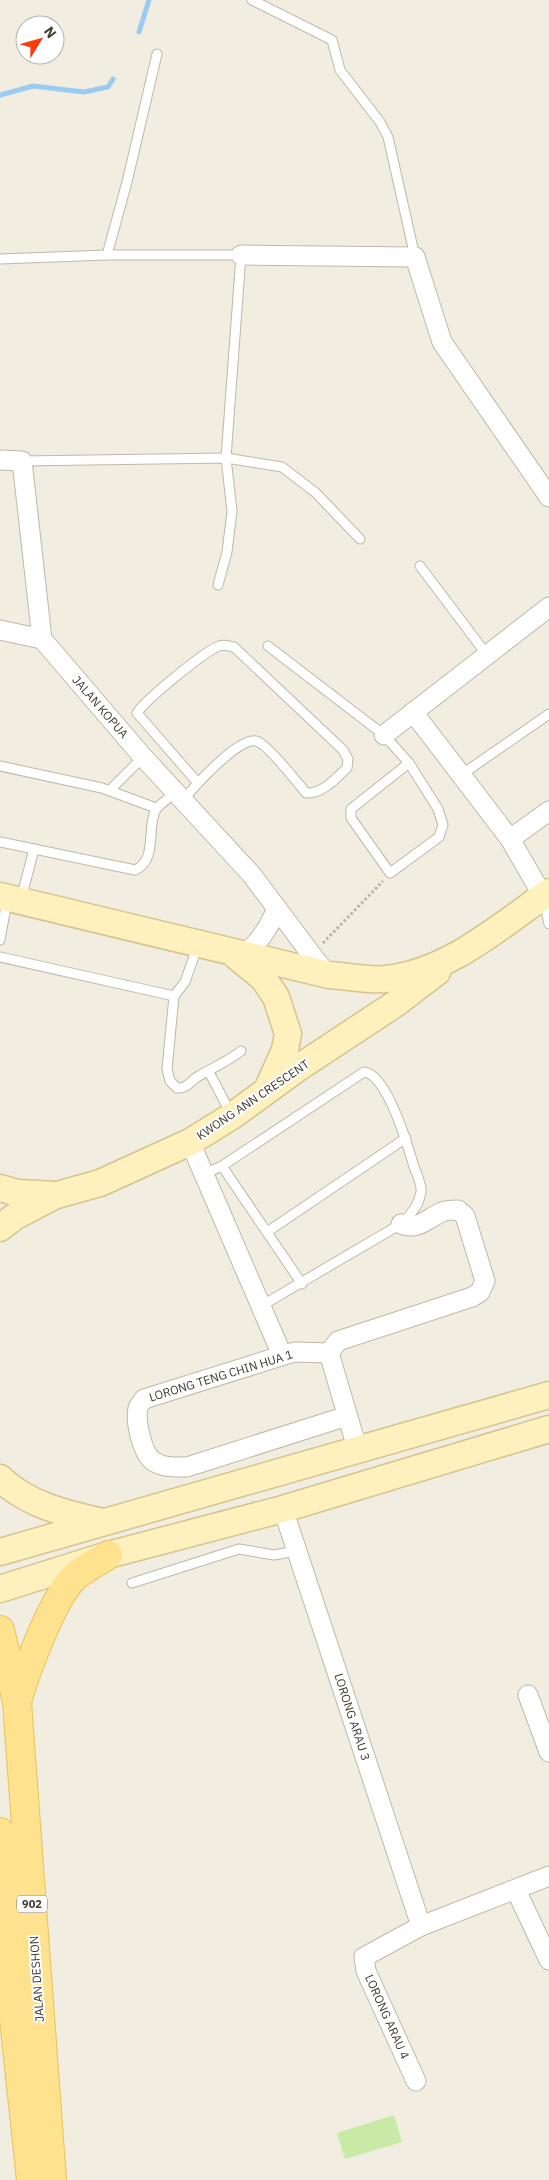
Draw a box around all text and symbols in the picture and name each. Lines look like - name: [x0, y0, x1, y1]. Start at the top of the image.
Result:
- north arrow: [15, 15, 65, 65]
- text: N: [40, 23, 61, 42]
- street label: JALAN KOPUA: [69, 672, 132, 741]
- street label: KWONG ANN CRESCENT: [194, 1056, 312, 1143]
- street label: LORONG TENG CHIN HUA 1: [147, 1346, 295, 1405]
- street label: LORONG ARAU 3: [331, 1671, 374, 1762]
- road number: 902: [17, 1896, 47, 1912]
- street label: JALAN DESHON: [26, 1935, 47, 2023]
- street label: LORONG ARAU 4: [362, 1972, 413, 2061]

